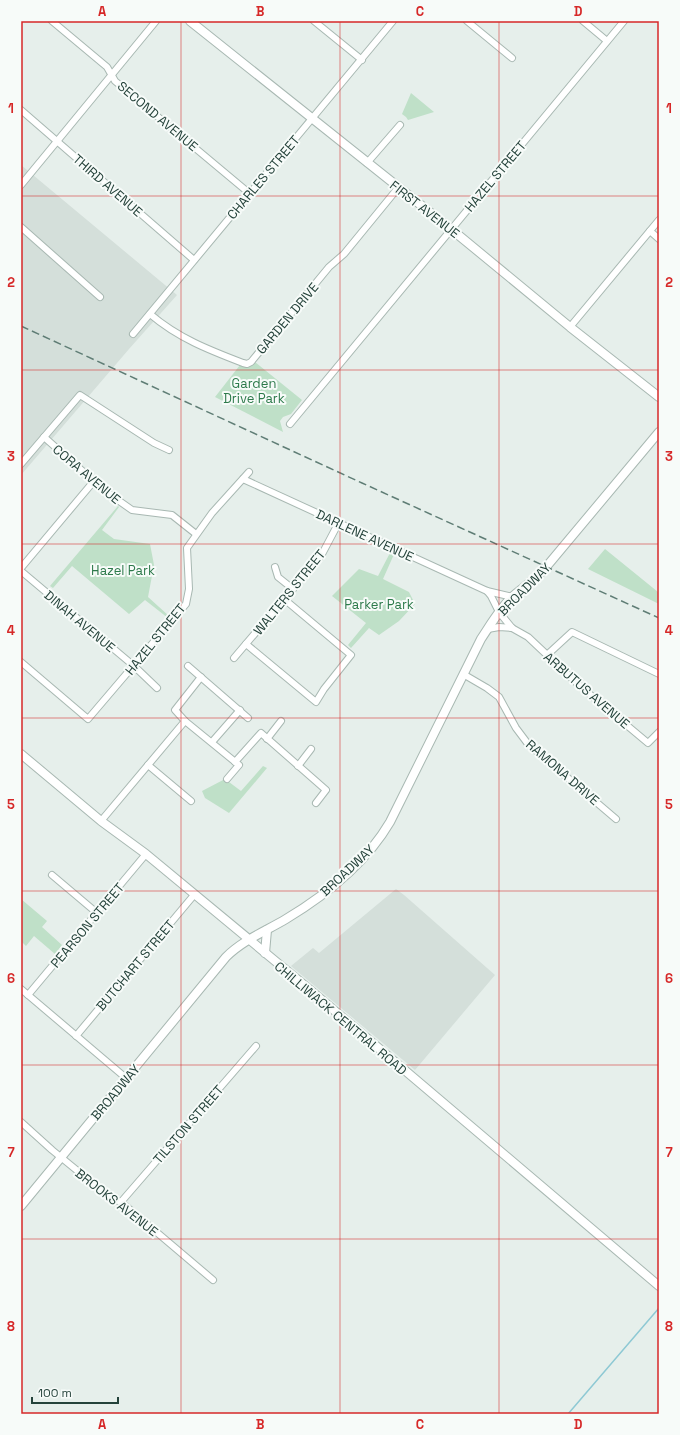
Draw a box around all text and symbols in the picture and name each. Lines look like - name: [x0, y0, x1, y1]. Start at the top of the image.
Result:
- text: A: [98, 3, 107, 20]
- text: B: [256, 3, 265, 20]
- text: C: [416, 3, 424, 20]
- text: D: [574, 3, 583, 20]
- street label: SECOND AVENUE: [114, 78, 202, 155]
- text: 1: [8, 100, 14, 117]
- text: 1: [666, 100, 672, 117]
- street label: CHARLES STREET: [223, 131, 304, 223]
- street label: HAZEL STREET: [461, 137, 530, 215]
- street label: THIRD AVENUE: [69, 150, 146, 220]
- street label: FIRST AVENUE: [386, 177, 463, 242]
- text: 2: [7, 274, 15, 291]
- text: 2: [665, 274, 673, 291]
- street label: GARDEN DRIVE: [253, 279, 322, 358]
- park label: Garden Drive Park: [223, 375, 285, 407]
- street label: CORA AVENUE: [49, 441, 124, 508]
- text: 3: [7, 448, 15, 465]
- text: 3: [665, 448, 673, 465]
- street label: DARLENE AVENUE: [313, 505, 416, 566]
- street label: WALTERS STREET: [250, 546, 329, 639]
- street label: BROADWAY: [494, 559, 555, 619]
- park label: Hazel Park: [91, 562, 155, 579]
- street label: DINAH AVENUE: [41, 587, 119, 656]
- park label: Parker Park: [344, 596, 414, 613]
- street label: HAZEL STREET: [121, 600, 190, 679]
- text: 4: [7, 622, 15, 639]
- text: 4: [665, 622, 673, 639]
- street label: ARBUTUS AVENUE: [540, 648, 633, 732]
- street label: RAMONA DRIVE: [522, 736, 603, 809]
- text: 5: [7, 796, 15, 813]
- text: 5: [665, 796, 673, 813]
- street label: BROADWAY: [317, 841, 378, 900]
- street label: PEARSON STREET: [47, 879, 128, 971]
- street label: BUTCHART STREET: [92, 916, 179, 1014]
- street label: CHILLIWACK CENTRAL ROAD: [271, 958, 411, 1079]
- text: 6: [7, 970, 15, 987]
- text: 6: [665, 970, 673, 987]
- street label: BROADWAY: [87, 1061, 144, 1124]
- street label: TILSTON STREET: [149, 1081, 228, 1167]
- text: 7: [7, 1144, 15, 1161]
- text: 7: [665, 1144, 673, 1161]
- street label: BROOKS AVENUE: [72, 1165, 162, 1240]
- text: 8: [7, 1318, 15, 1335]
- text: 8: [665, 1318, 673, 1335]
- scale bar: [32, 1379, 118, 1405]
- text: 100 m: [38, 1385, 72, 1401]
- text: A: [98, 1416, 107, 1433]
- text: B: [256, 1416, 265, 1433]
- text: C: [416, 1416, 424, 1433]
- text: D: [574, 1416, 583, 1433]

